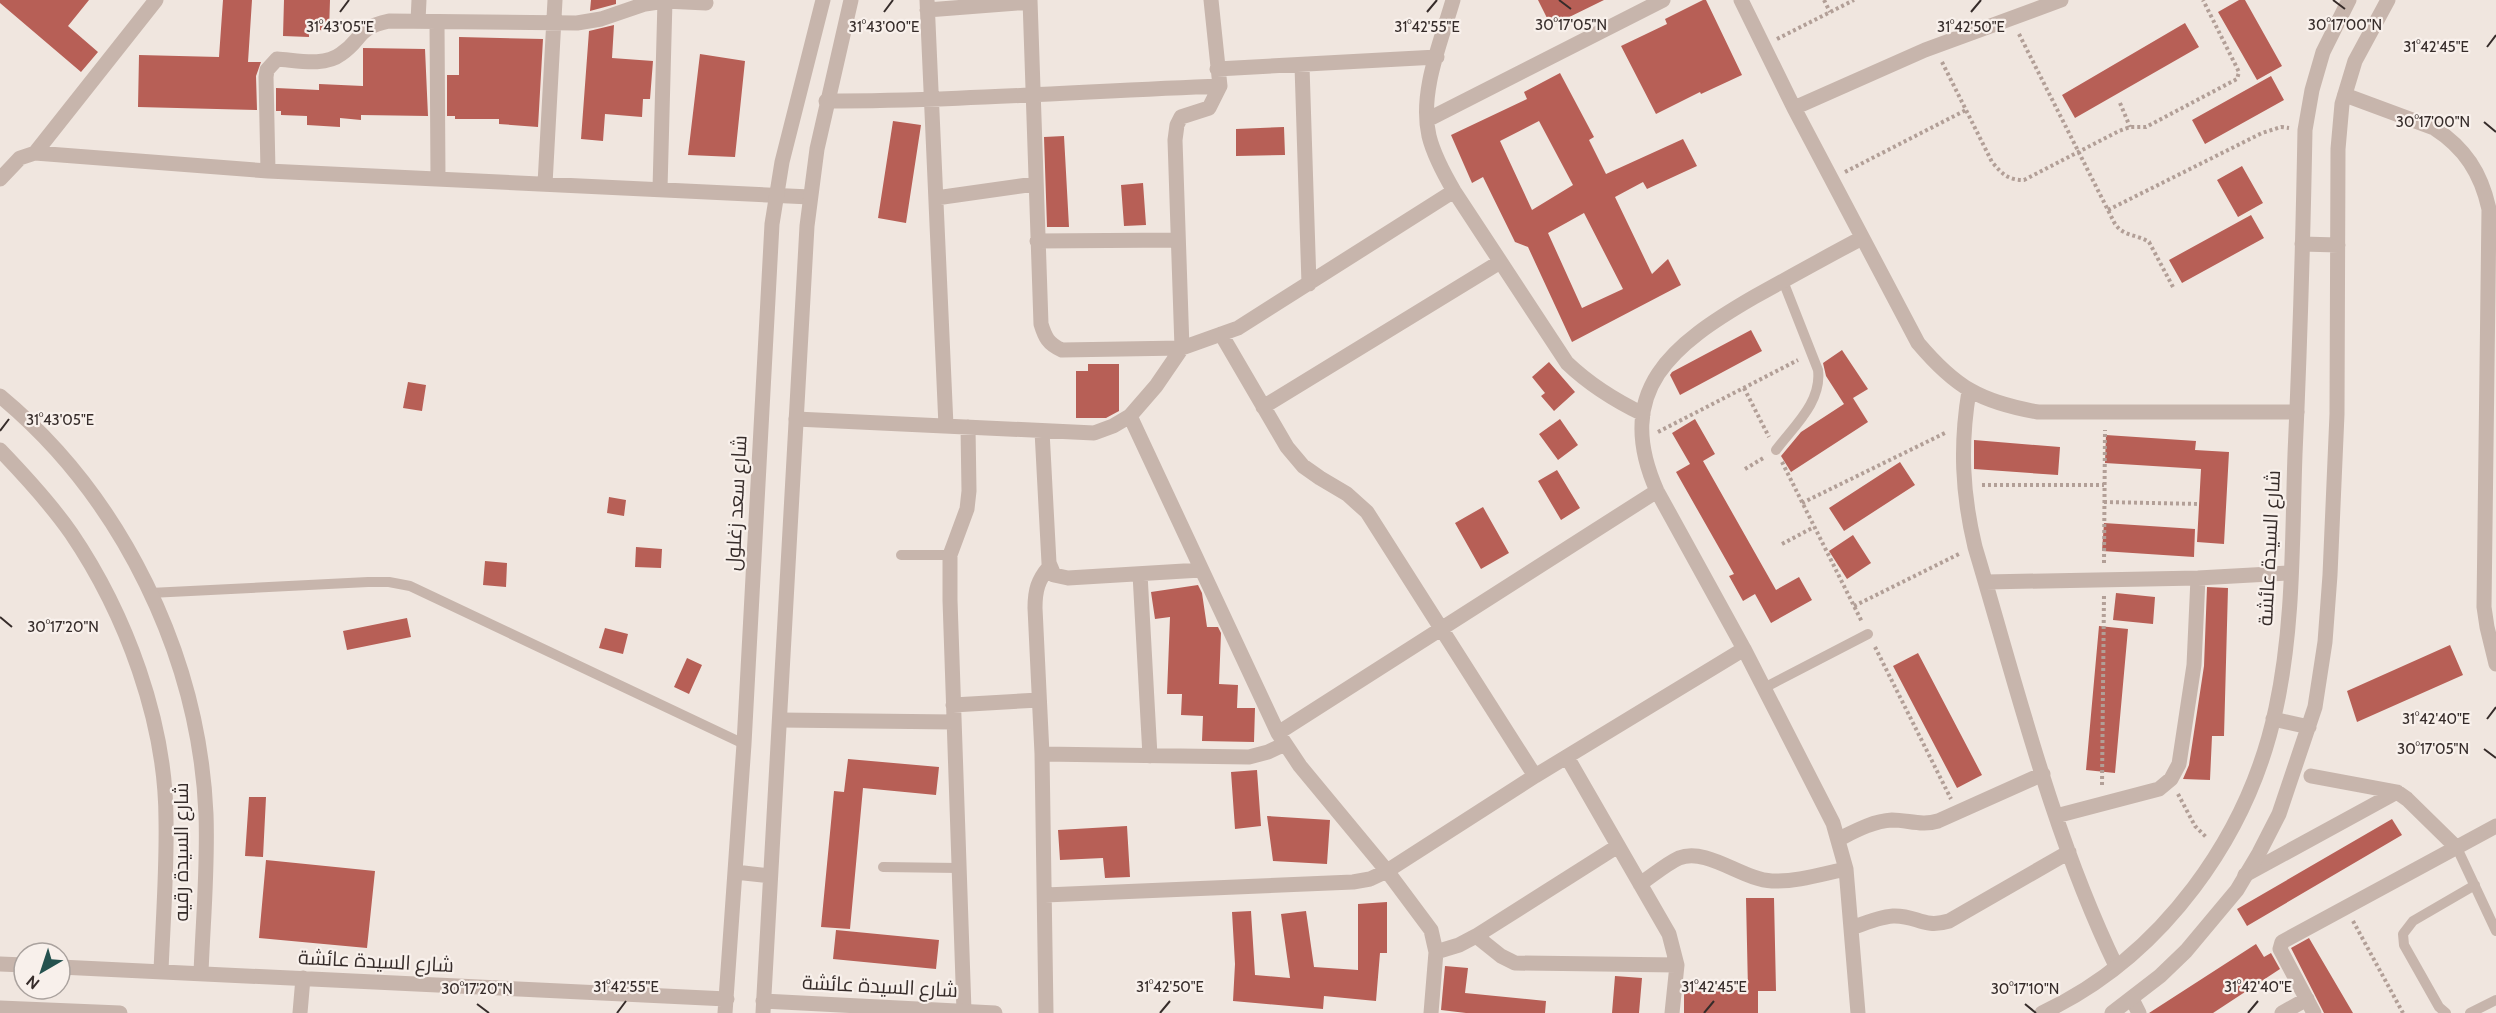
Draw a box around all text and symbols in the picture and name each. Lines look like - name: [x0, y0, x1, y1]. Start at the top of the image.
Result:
- text: 30°17'05"N: [1535, 16, 1607, 34]
- text: 30°17'00"N: [2308, 16, 2382, 34]
- text: 31°43'05"E: [306, 18, 374, 36]
- text: 31°43'00"E: [849, 18, 919, 36]
- text: 31°42'55"E: [1394, 18, 1460, 36]
- text: 31°42'50"E: [1937, 18, 2005, 36]
- text: 31°42'45"E: [2403, 38, 2469, 56]
- text: 30°17'00"N: [2396, 113, 2470, 131]
- text: 31°43'05"E: [26, 411, 94, 429]
- street label: شارع سعد زغلول: [720, 435, 754, 572]
- street label: شارع السيدة عائشة: [2253, 470, 2287, 627]
- text: 30°17'20"N: [27, 618, 99, 636]
- text: 31°42'40"E: [2402, 710, 2470, 728]
- text: 30°17'05"N: [2397, 740, 2469, 758]
- street label: شارع السيدة رقيه: [169, 783, 195, 921]
- north arrow: [12, 941, 72, 1001]
- street label: شارع السيدة عائشة: [297, 945, 454, 979]
- street label: شارع السيدة عائشة: [801, 970, 958, 1004]
- text: N: [23, 971, 43, 993]
- text: 31°42'55"E: [593, 978, 659, 996]
- text: 31°42'50"E: [1136, 978, 1204, 996]
- text: 31°42'45"E: [1681, 978, 1747, 996]
- text: 31°42'40"E: [2224, 978, 2292, 996]
- text: 30°17'20"N: [441, 980, 513, 998]
- text: 30°17'10"N: [1991, 980, 2059, 998]

